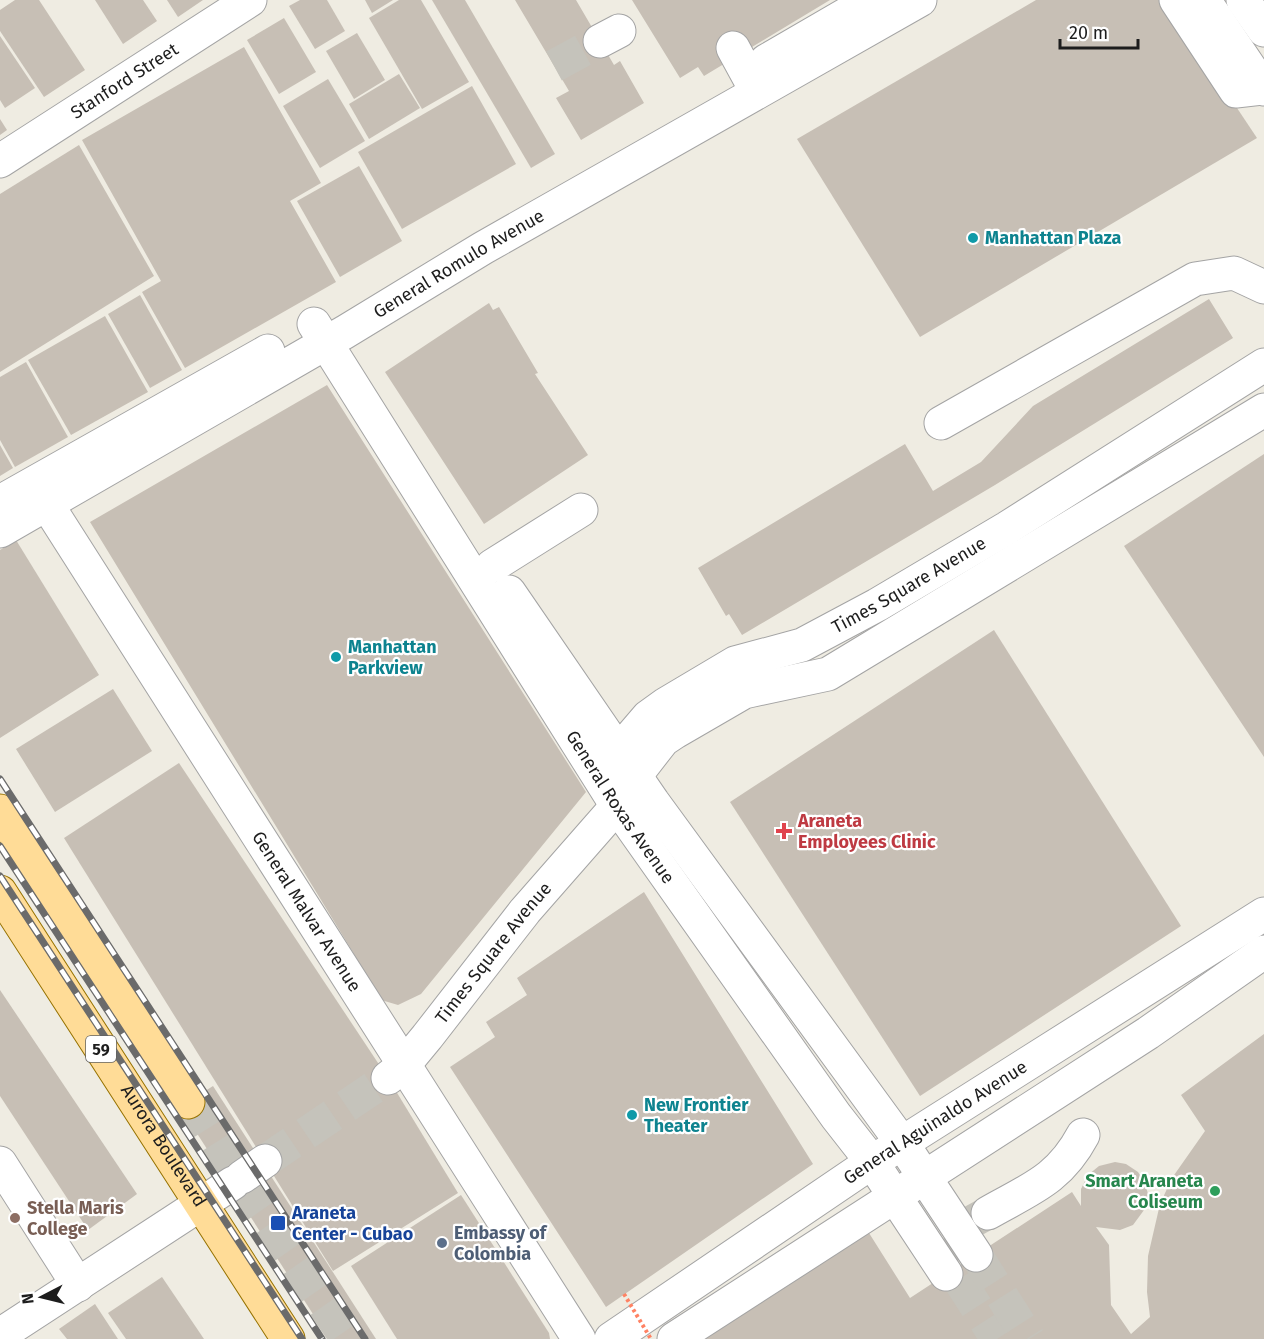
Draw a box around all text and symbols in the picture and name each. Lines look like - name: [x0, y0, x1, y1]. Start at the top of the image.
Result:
- scale bar: [1060, 12, 1138, 50]
- text: 20 m: [1069, 22, 1108, 44]
- street label: Stanford Street: [66, 38, 183, 124]
- street label: General Romulo Avenue: [369, 205, 548, 323]
- place label: Manhattan Plaza: [985, 227, 1122, 249]
- marker: Manhattan Plaza: [966, 231, 980, 245]
- street label: Times Square Avenue: [828, 532, 990, 638]
- place label: Manhattan Parkview: [348, 636, 437, 679]
- marker: Manhattan Parkview: [329, 650, 343, 664]
- street label: General Roxas Avenue: [561, 726, 679, 888]
- place label: Araneta Employees Clinic: [797, 810, 936, 853]
- marker: Araneta Employees Clinic: [775, 822, 793, 840]
- street label: General Malvar Avenue: [247, 827, 366, 996]
- street label: Times Square Avenue: [431, 878, 556, 1028]
- road number: 59: [86, 1036, 116, 1062]
- street label: General Aguinaldo Avenue: [839, 1056, 1031, 1189]
- street label: Aurora Boulevard: [116, 1081, 211, 1211]
- place label: New Frontier Theater: [644, 1094, 749, 1137]
- marker: New Frontier Theater: [625, 1108, 639, 1122]
- place label: Smart Araneta Coliseum: [1085, 1170, 1203, 1213]
- marker: Smart Araneta Coliseum: [1208, 1184, 1222, 1198]
- place label: Stella Maris College: [27, 1197, 124, 1240]
- place label: Araneta Center - Cubao: [291, 1202, 413, 1245]
- marker: Stella Maris College: [8, 1211, 22, 1225]
- marker: Araneta Center - Cubao: [269, 1214, 287, 1232]
- place label: Embassy of Colombia: [454, 1222, 548, 1265]
- marker: Embassy of Colombia: [435, 1236, 449, 1250]
- north arrow: [12, 1267, 72, 1327]
- text: N: [18, 1292, 38, 1305]

